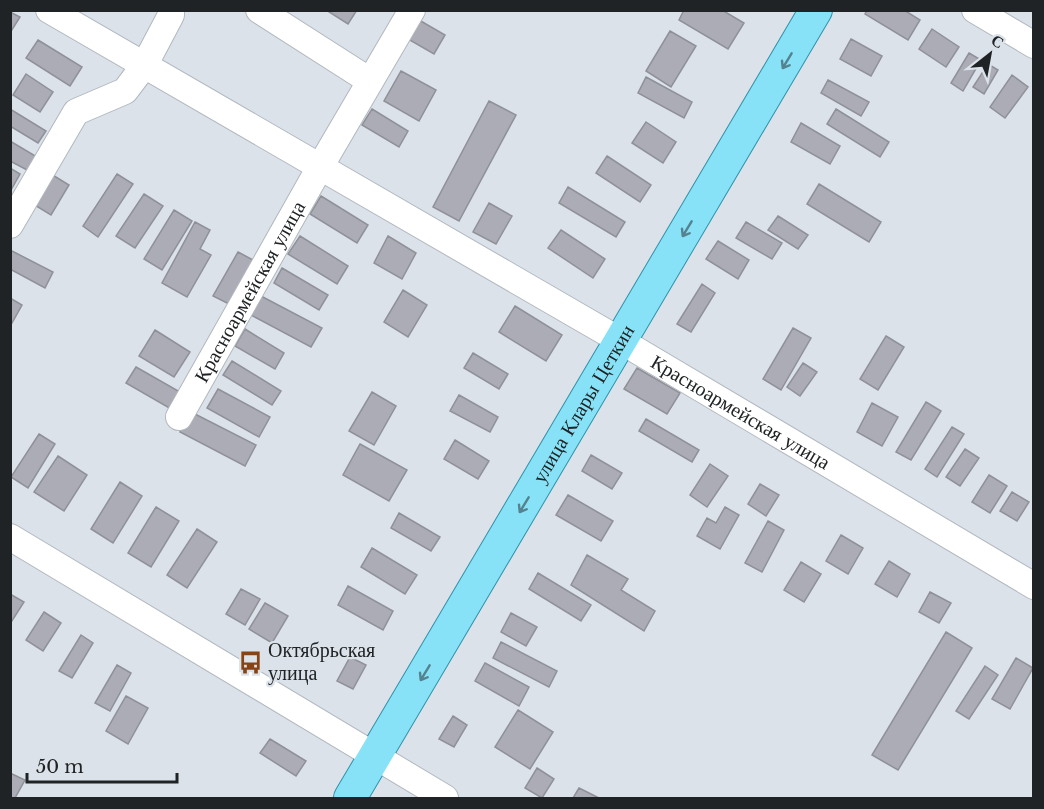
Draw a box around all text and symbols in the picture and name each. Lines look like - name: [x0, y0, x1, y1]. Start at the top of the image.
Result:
- north arrow: [960, 24, 1020, 84]
- text: С: [988, 30, 1008, 53]
- one-way arrow: [780, 52, 792, 69]
- street label: Красноармейская улица: [189, 197, 310, 386]
- one-way arrow: [681, 220, 693, 237]
- street label: улица Клары Цеткин: [527, 320, 639, 487]
- street label: Красноармейская улица: [647, 350, 835, 474]
- one-way arrow: [518, 496, 530, 513]
- place label: Октябрьская улица: [268, 638, 375, 685]
- bus stop icon: Октябрьская улица: [237, 649, 263, 675]
- one-way arrow: [418, 664, 430, 681]
- scale bar: [27, 746, 177, 784]
- text: 50 m: [36, 756, 84, 778]

